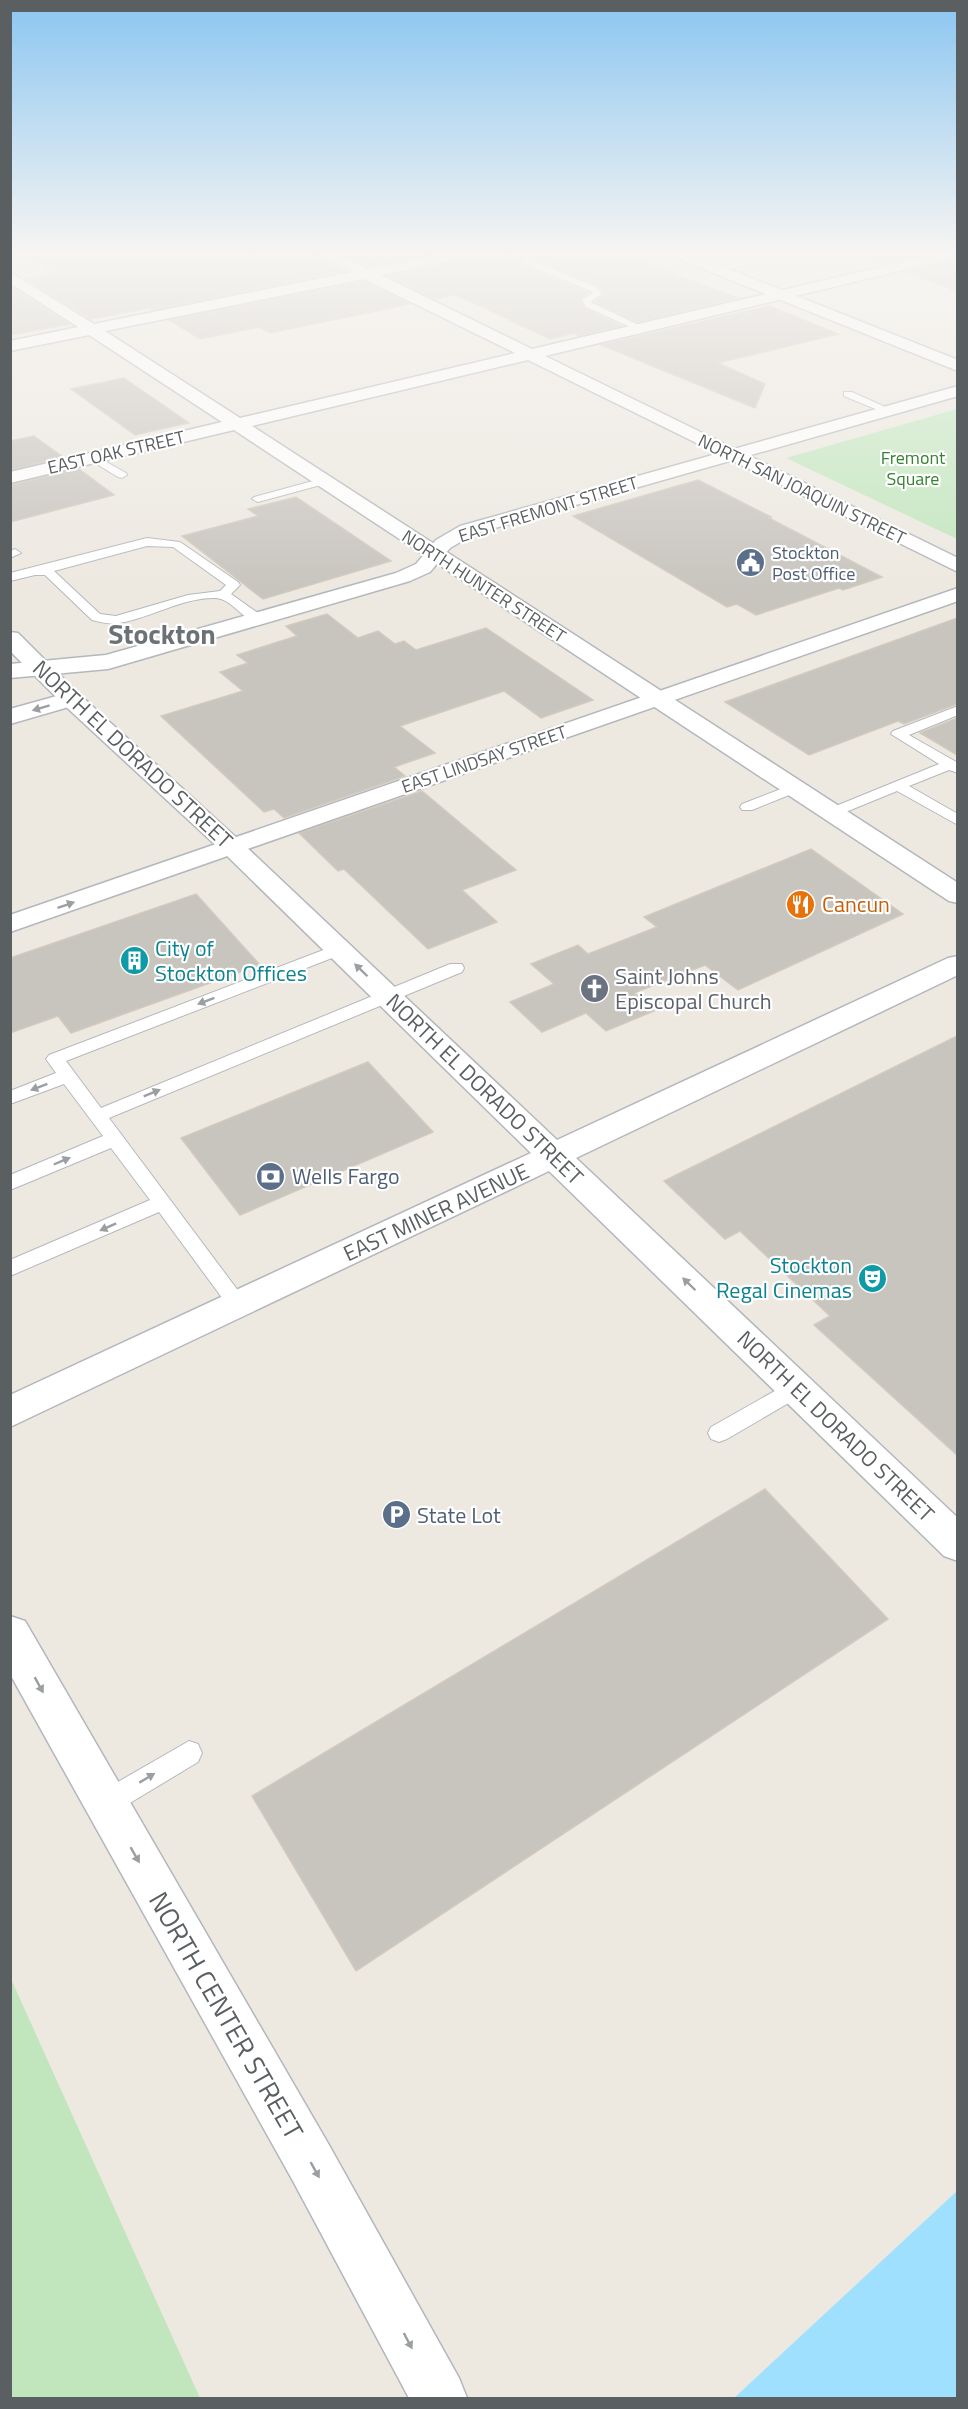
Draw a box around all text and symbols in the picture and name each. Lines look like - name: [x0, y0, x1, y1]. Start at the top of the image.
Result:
- street label: EAST OAK STREET: [45, 423, 188, 481]
- street label: NORTH SAN JOAQUIN STREET: [694, 427, 911, 551]
- park label: Fremont Square: [881, 444, 946, 492]
- street label: EAST FREMONT STREET: [455, 469, 642, 549]
- street label: NORTH HUNTER STREET: [397, 523, 572, 650]
- place label: Stockton Post Office: [772, 539, 855, 587]
- public building icon: Stockton Post Office: [735, 546, 767, 578]
- district label: Stockton: [108, 612, 216, 655]
- street label: NORTH EL DORADO STREET: [25, 652, 241, 856]
- one-way arrow: [32, 704, 50, 713]
- street label: EAST LINDSAY STREET: [398, 718, 571, 800]
- place label: Cancun: [822, 887, 890, 921]
- restaurant icon: Cancun: [785, 888, 817, 920]
- one-way arrow: [57, 900, 75, 910]
- place label: City of Stockton Offices: [155, 931, 307, 990]
- building icon: City of Stockton Offices: [118, 945, 150, 977]
- place label: Saint Johns Episcopal Church: [615, 959, 772, 1018]
- one-way arrow: [354, 964, 369, 977]
- church icon: Saint Johns Episcopal Church: [578, 973, 610, 1005]
- street label: NORTH EL DORADO STREET: [379, 985, 592, 1193]
- one-way arrow: [197, 997, 215, 1006]
- one-way arrow: [30, 1083, 48, 1092]
- one-way arrow: [143, 1088, 161, 1097]
- street label: EAST MINER AVENUE: [338, 1154, 534, 1270]
- one-way arrow: [54, 1156, 72, 1166]
- place label: Wells Fargo: [292, 1159, 400, 1193]
- bank icon: Wells Fargo: [255, 1160, 287, 1192]
- one-way arrow: [99, 1222, 117, 1232]
- place label: Stockton Regal Cinemas: [716, 1248, 852, 1307]
- theatre icon: Stockton Regal Cinemas: [857, 1262, 889, 1294]
- one-way arrow: [682, 1278, 696, 1292]
- street label: NORTH EL DORADO STREET: [730, 1322, 943, 1530]
- place label: State Lot: [417, 1498, 501, 1532]
- parking icon: State Lot: [380, 1499, 412, 1531]
- one-way arrow: [34, 1677, 44, 1694]
- one-way arrow: [139, 1773, 156, 1783]
- one-way arrow: [130, 1847, 141, 1863]
- street label: NORTH CENTER STREET: [139, 1884, 315, 2146]
- one-way arrow: [310, 2162, 320, 2179]
- one-way arrow: [403, 2333, 413, 2350]

